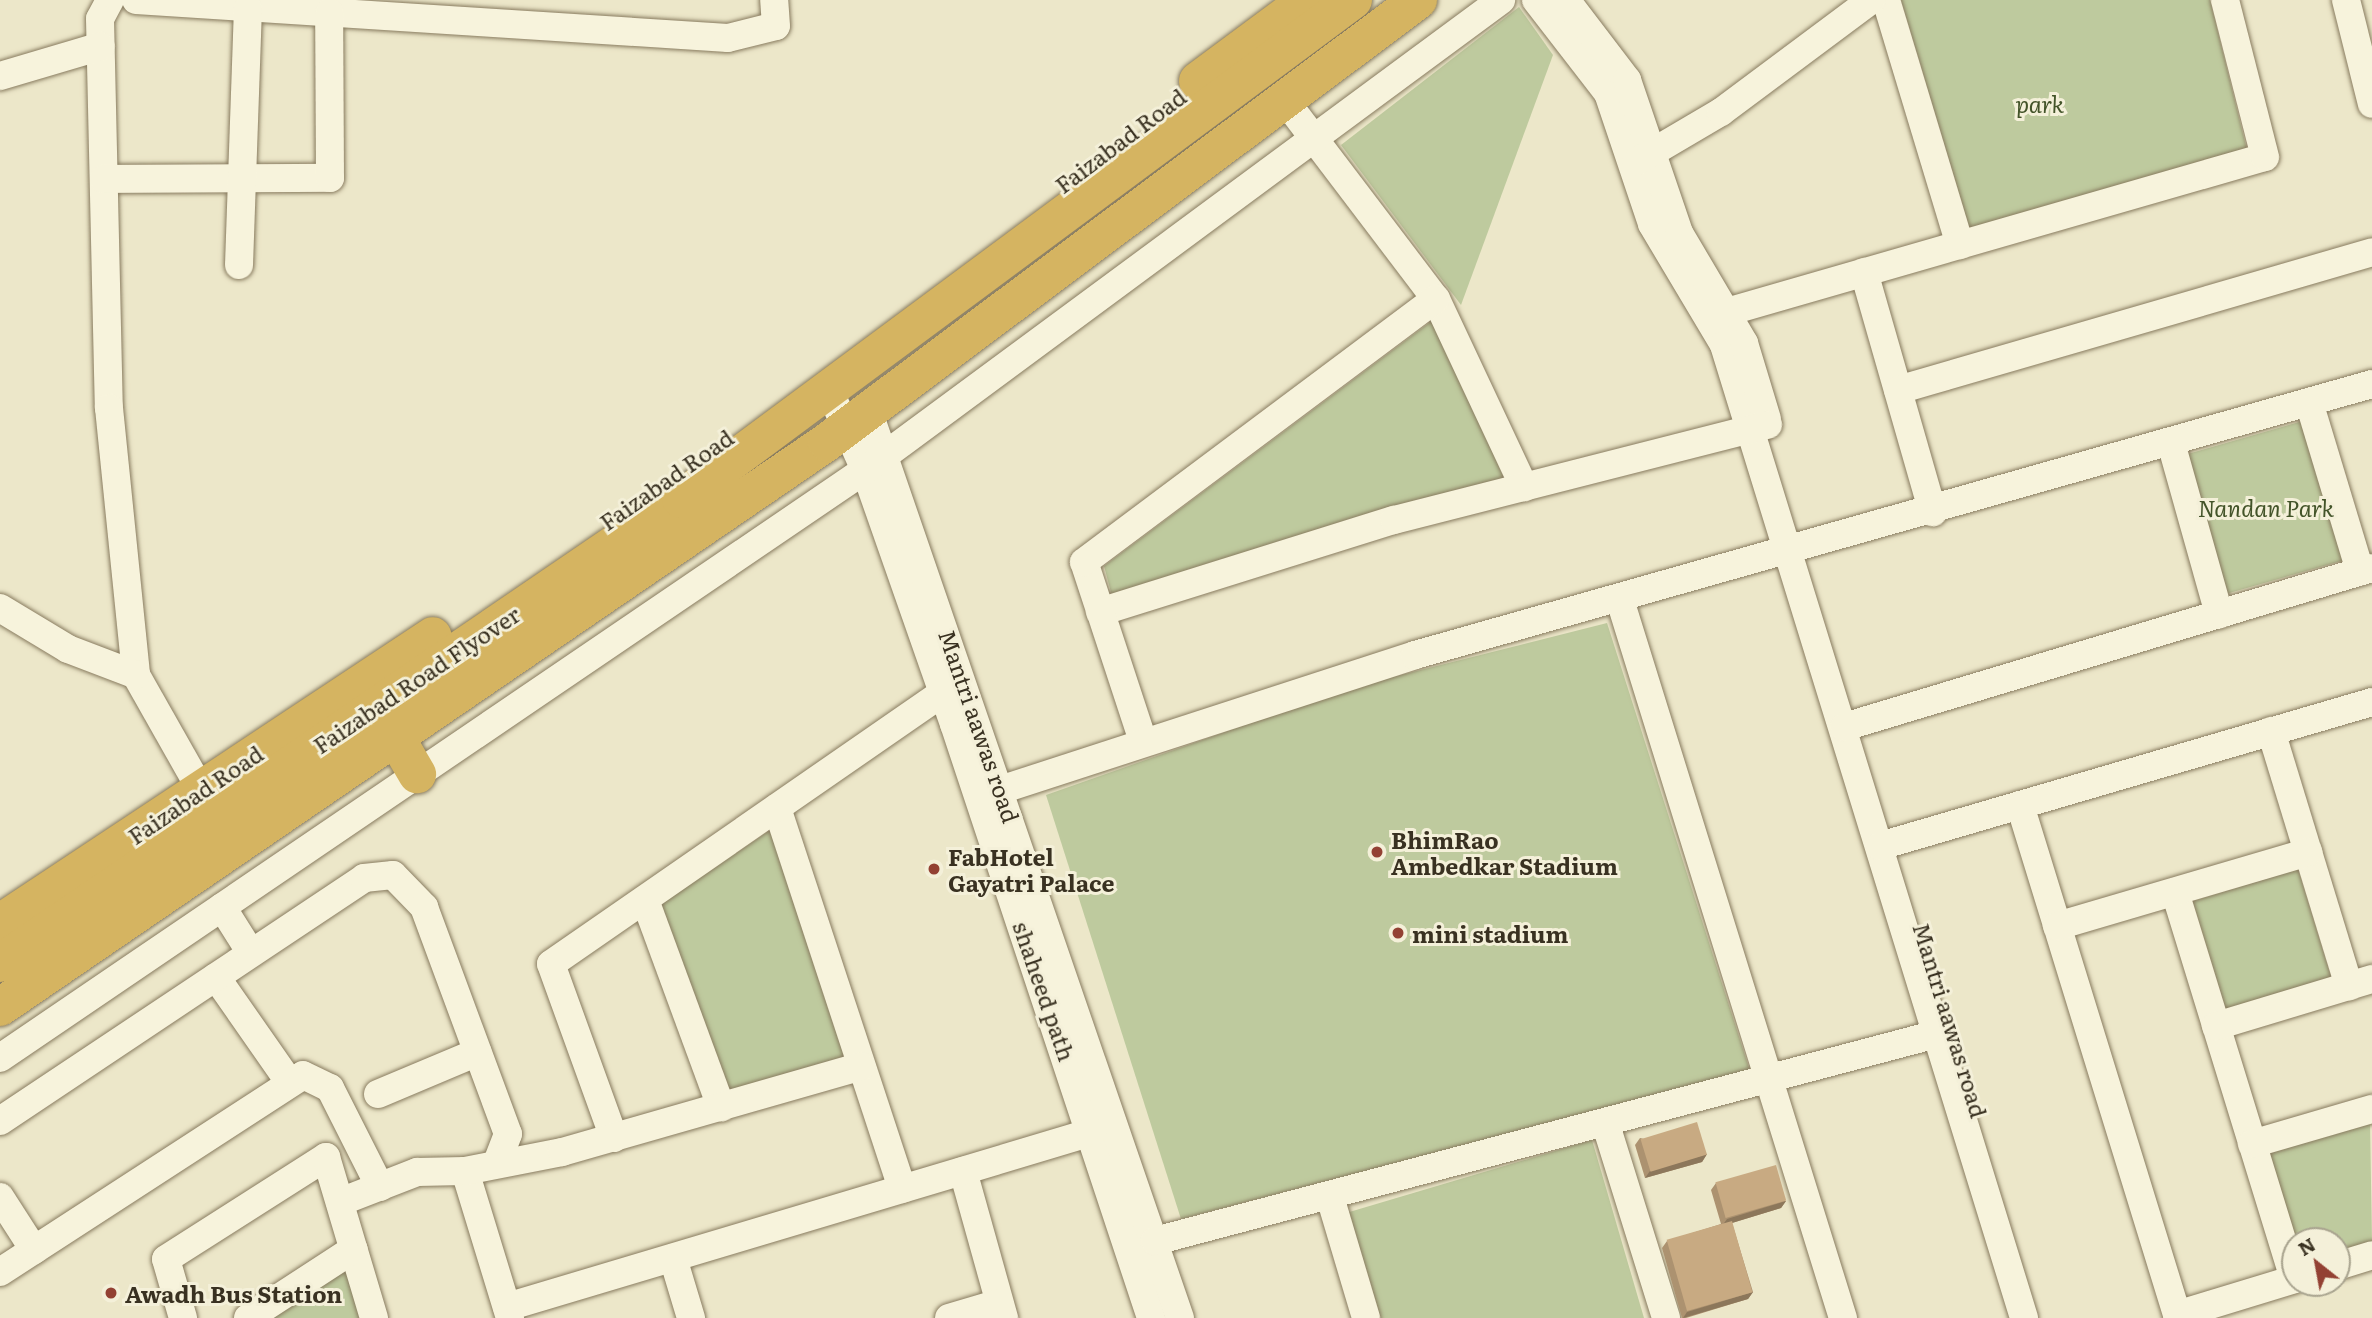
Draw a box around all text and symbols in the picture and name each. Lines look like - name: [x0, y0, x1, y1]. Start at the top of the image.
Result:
- street label: Faizabad Road: [1049, 82, 1191, 198]
- park label: park: [2016, 89, 2064, 117]
- street label: Faizabad Road: [594, 423, 738, 535]
- park label: Nandan Park: [2198, 493, 2334, 521]
- street label: Faizabad Road Flyover: [307, 599, 525, 759]
- street label: Mantri aawas road: [934, 626, 1026, 826]
- street label: Faizabad Road: [122, 739, 268, 849]
- place label: BhimRao Ambedkar Stadium: [1391, 825, 1618, 879]
- place label: FabHotel Gayatri Palace: [948, 842, 1115, 896]
- marker: BhimRao Ambedkar Stadium: [1369, 844, 1385, 860]
- marker: FabHotel Gayatri Palace: [926, 861, 942, 877]
- street label: shaheed path: [1008, 917, 1082, 1065]
- place label: mini stadium: [1412, 919, 1569, 947]
- street label: Mantri aawas road: [1908, 919, 1994, 1121]
- marker: mini stadium: [1390, 925, 1406, 941]
- north arrow: [2281, 1227, 2351, 1297]
- text: N: [2292, 1230, 2320, 1262]
- place label: Awadh Bus Station: [125, 1279, 342, 1307]
- marker: Awadh Bus Station: [103, 1285, 119, 1301]

